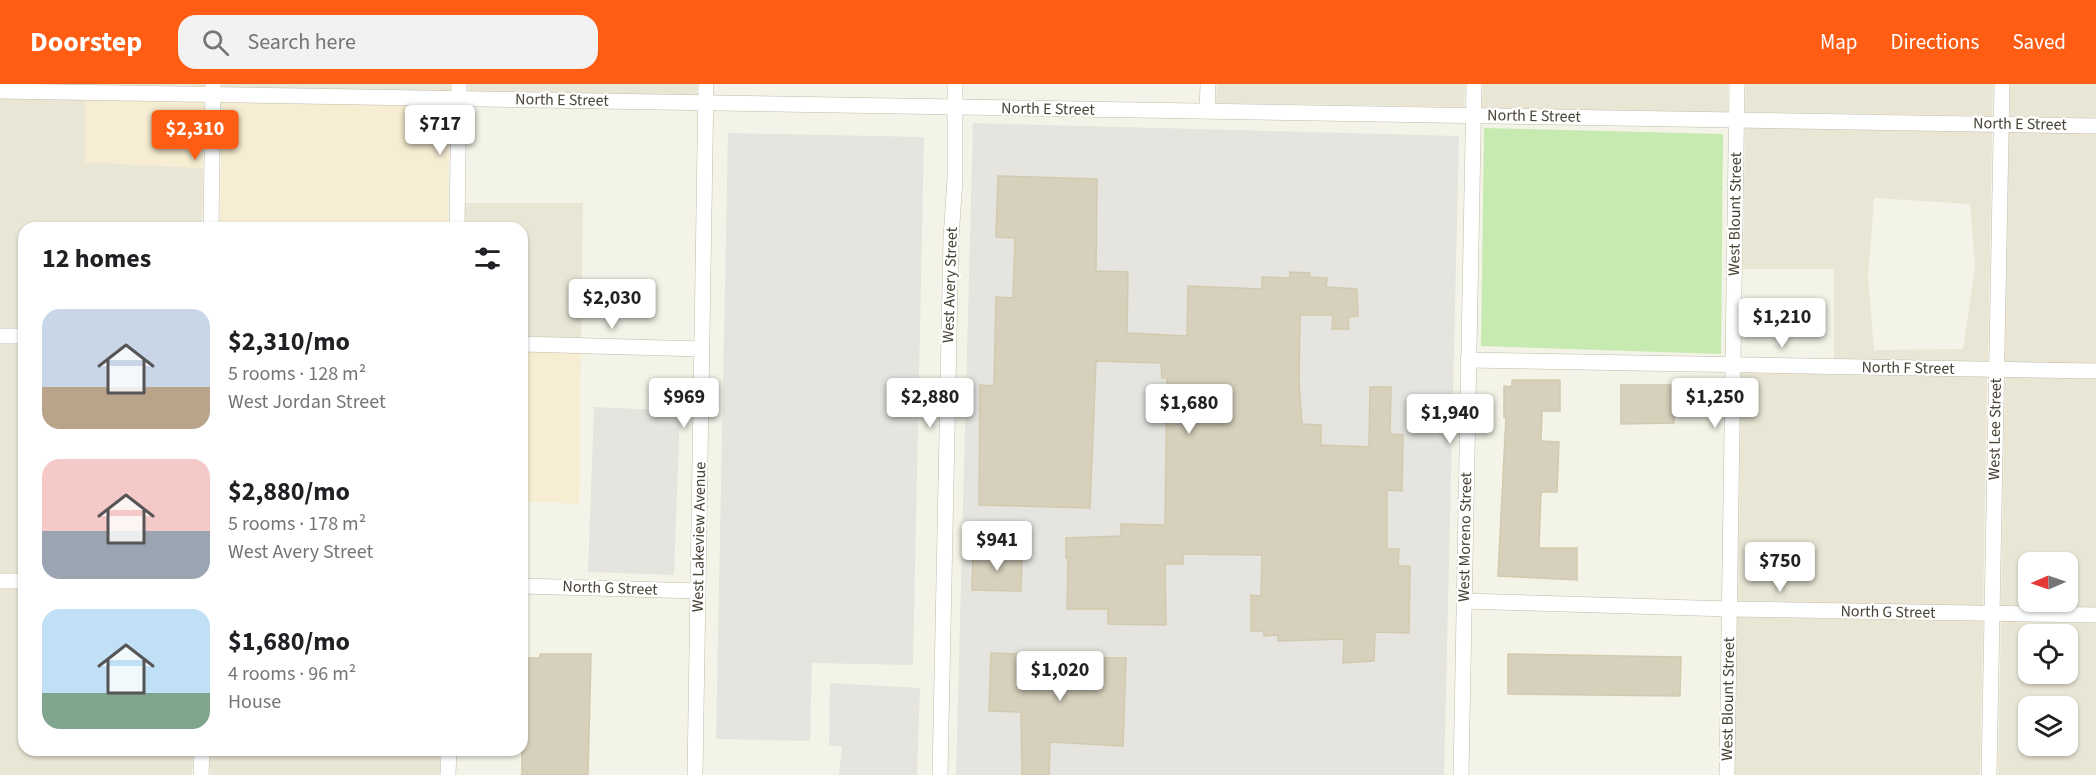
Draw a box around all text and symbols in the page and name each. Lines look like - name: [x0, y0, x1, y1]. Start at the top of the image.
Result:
- search box: [178, 15, 598, 69]
- text: Doorstep: [30, 22, 142, 62]
- icon: search: [199, 26, 232, 59]
- text: Search here: [247, 26, 356, 58]
- text: Map: [1820, 27, 1858, 57]
- text: Directions: [1891, 27, 1979, 57]
- text: Saved: [2012, 27, 2066, 57]
- street label: North E Street: [515, 88, 610, 112]
- street label: North E Street: [1001, 97, 1096, 121]
- street label: North E Street: [1487, 104, 1582, 128]
- pin: $717: [404, 105, 476, 156]
- pin: $2,310: [146, 110, 244, 161]
- text: $717: [419, 110, 461, 138]
- street label: North E Street: [1973, 112, 2068, 136]
- text: $2,310: [166, 115, 224, 143]
- street label: West Blount Street: [1723, 151, 1747, 276]
- street label: West Avery Street: [937, 226, 963, 343]
- text: 12 homes: [42, 240, 151, 277]
- icon: filters: [471, 242, 504, 275]
- pin: $2,030: [563, 279, 661, 330]
- text: $2,030: [583, 284, 641, 312]
- pin: $1,210: [1733, 298, 1831, 349]
- text: $1,210: [1753, 303, 1811, 331]
- text: $2,310/mo: [228, 323, 350, 360]
- icon: home: [90, 333, 162, 405]
- street label: North F Street: [1861, 356, 1955, 380]
- text: 5 rooms · 128 m²: [228, 360, 366, 388]
- street label: West Lee Street: [1983, 377, 2007, 480]
- pin: $969: [648, 378, 720, 429]
- pin: $2,880: [881, 378, 979, 429]
- pin: $1,250: [1666, 378, 1764, 429]
- text: $969: [663, 383, 705, 411]
- text: $2,880: [901, 383, 959, 411]
- text: $1,250: [1686, 383, 1744, 411]
- pin: $1,680: [1140, 384, 1238, 435]
- text: West Jordan Street: [228, 388, 386, 416]
- text: $1,680: [1160, 389, 1218, 417]
- pin: $1,940: [1401, 394, 1499, 445]
- text: $1,940: [1421, 399, 1479, 427]
- street label: West Lakeview Avenue: [687, 462, 711, 612]
- street label: West Moreno Street: [1453, 471, 1477, 602]
- text: $2,880/mo: [228, 473, 350, 510]
- icon: home: [90, 483, 162, 555]
- text: 5 rooms · 178 m²: [228, 510, 366, 538]
- pin: $941: [961, 521, 1033, 572]
- text: $941: [976, 526, 1018, 554]
- text: West Avery Street: [228, 538, 373, 566]
- pin: $750: [1744, 542, 1816, 593]
- text: $750: [1759, 547, 1801, 575]
- north arrow: [2018, 552, 2078, 612]
- map controls: [2018, 552, 2078, 756]
- street label: North G Street: [562, 575, 658, 601]
- street label: North G Street: [1840, 600, 1936, 624]
- text: $1,680/mo: [228, 623, 350, 660]
- button: locate: [2018, 624, 2078, 684]
- icon: home: [90, 633, 162, 705]
- street label: West Blount Street: [1716, 636, 1740, 761]
- pin: $1,020: [1011, 651, 1109, 702]
- text: $1,020: [1031, 656, 1089, 684]
- text: 4 rooms · 96 m²: [228, 660, 356, 688]
- text: House: [228, 688, 281, 716]
- button: layers: [2018, 696, 2078, 756]

